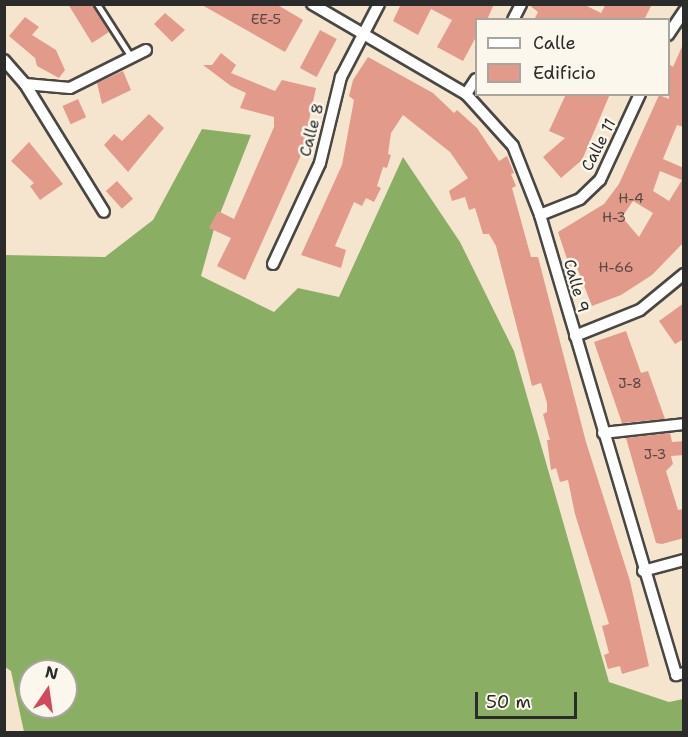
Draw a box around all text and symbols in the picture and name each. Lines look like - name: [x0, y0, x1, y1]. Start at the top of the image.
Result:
- house number: EE-5: [251, 11, 281, 27]
- legend: [475, 18, 670, 96]
- text: Calle: [533, 31, 576, 55]
- text: Edificio: [533, 61, 596, 85]
- street label: Calle 8: [296, 101, 328, 159]
- street label: Calle 11: [578, 116, 620, 174]
- house number: H-4: [618, 190, 644, 206]
- house number: H-3: [602, 209, 626, 225]
- street label: Calle 9: [559, 257, 593, 315]
- house number: H-66: [599, 259, 633, 275]
- house number: J-8: [618, 375, 642, 391]
- house number: J-3: [644, 446, 666, 462]
- north arrow: [18, 659, 78, 719]
- text: N: [43, 661, 60, 685]
- scale bar: [478, 680, 580, 718]
- text: 50 m: [486, 690, 531, 714]

